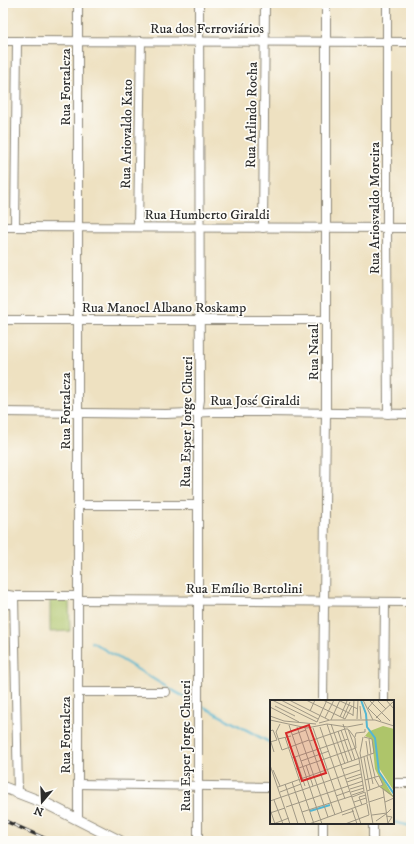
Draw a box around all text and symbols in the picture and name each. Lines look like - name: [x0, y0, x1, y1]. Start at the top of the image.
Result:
- street label: Rua dos Ferroviários: [150, 20, 264, 38]
- street label: Rua Fortaleza: [57, 48, 75, 126]
- street label: Rua Arlindo Rocha: [242, 62, 262, 168]
- street label: Rua Ariovaldo Kato: [117, 79, 137, 189]
- street label: Rua Ariosvaldo Moreira: [366, 142, 384, 274]
- street label: Rua Humberto Giraldi: [145, 206, 270, 224]
- street label: Rua Manoel Albano Roskamp: [82, 299, 246, 317]
- street label: Rua Natal: [305, 323, 323, 380]
- street label: Rua Esper Jorge Chueri: [177, 356, 197, 488]
- street label: Rua Fortaleza: [57, 372, 75, 450]
- street label: Rua José Giraldi: [210, 392, 300, 410]
- street label: Rua Emílio Bertolini: [186, 580, 303, 598]
- street label: Rua Esper Jorge Chueri: [177, 680, 195, 812]
- street label: Rua Fortaleza: [57, 696, 75, 774]
- inset map: [270, 700, 394, 824]
- north arrow: [22, 782, 62, 822]
- text: N: [33, 802, 46, 819]

